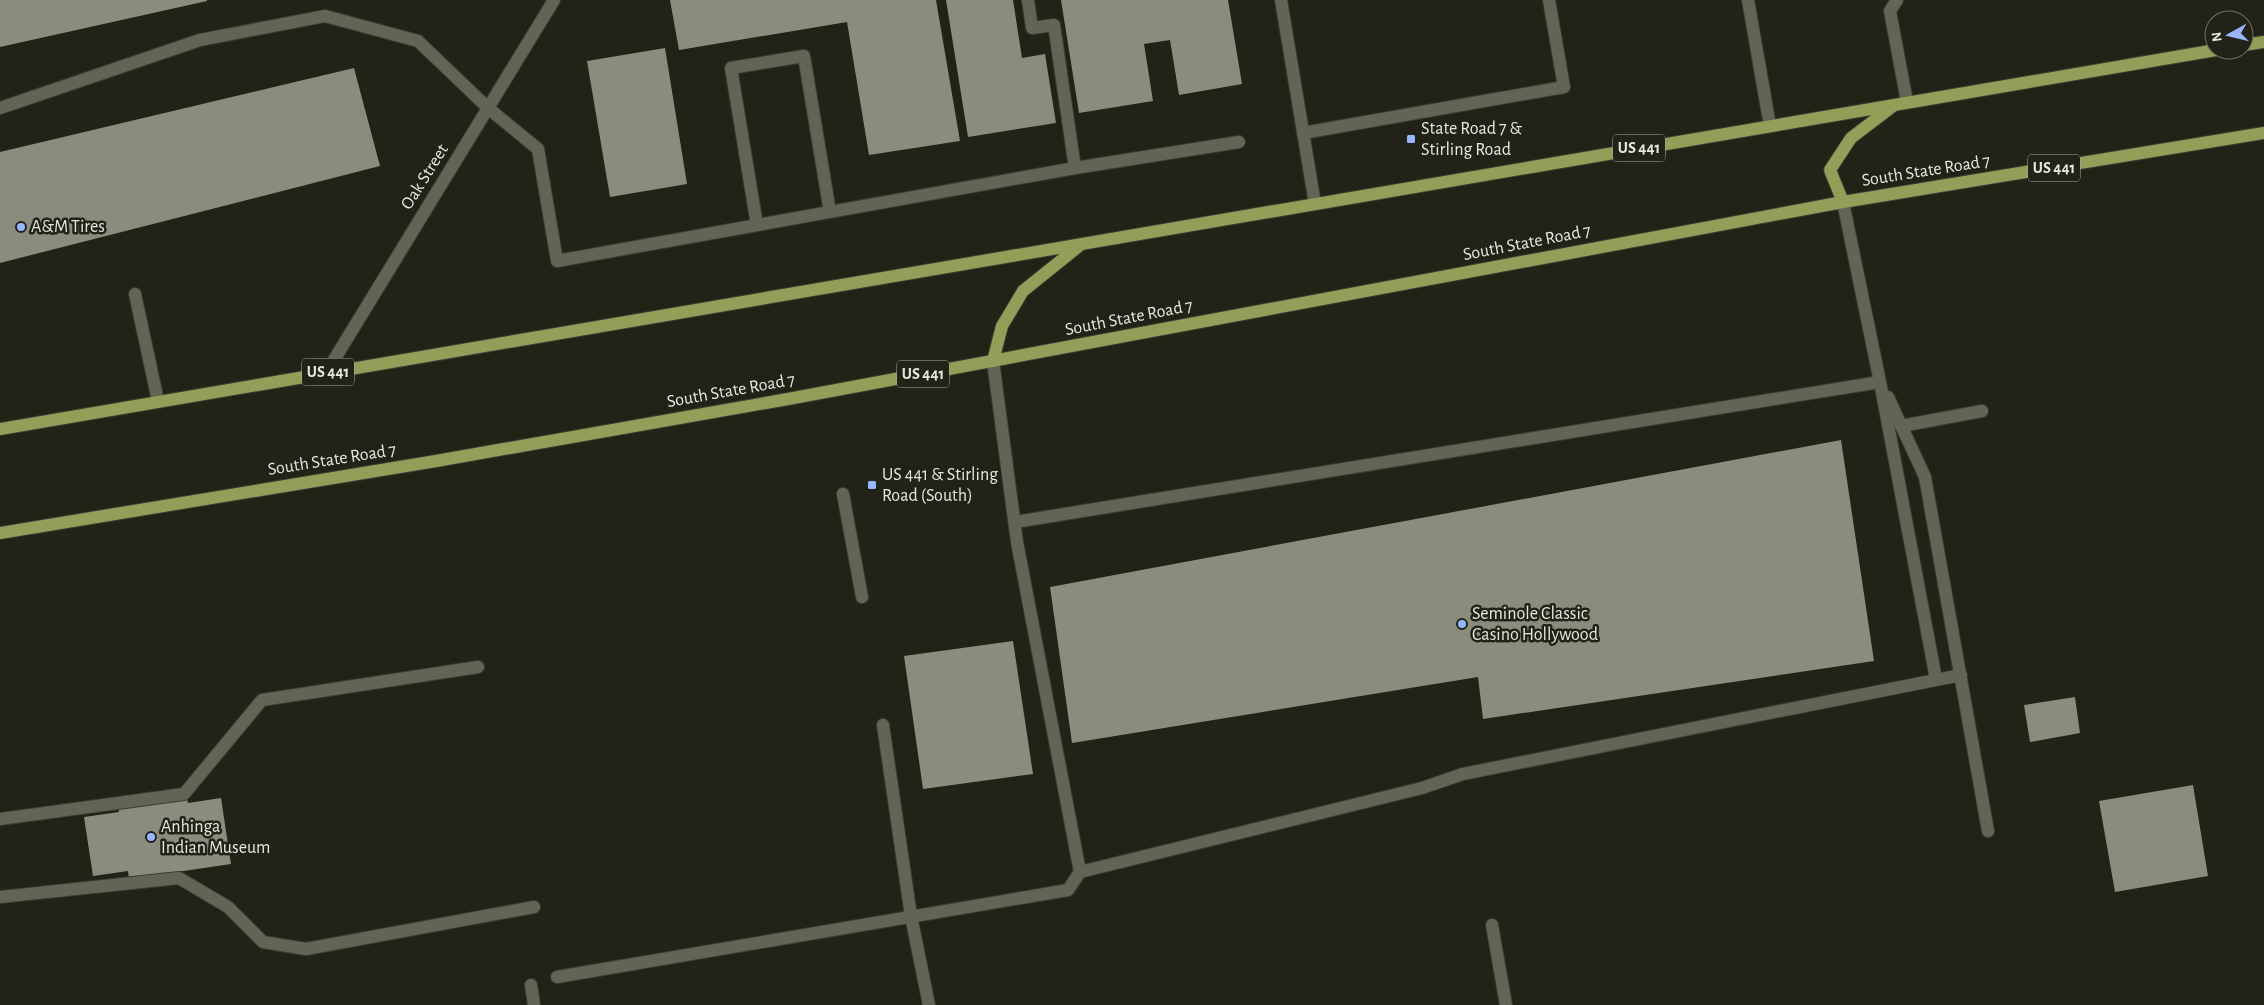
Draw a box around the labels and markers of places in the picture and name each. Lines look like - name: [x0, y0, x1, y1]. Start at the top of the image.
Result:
- place label: State Road 7 & Stirling Road: [1421, 120, 1523, 159]
- marker: State Road 7 & Stirling Road: [1405, 133, 1417, 145]
- place label: A&M Tires: [31, 218, 105, 236]
- marker: A&M Tires: [15, 221, 27, 233]
- place label: US 441 & Stirling Road (South): [882, 466, 998, 505]
- marker: US 441 & Stirling Road (South): [866, 479, 878, 491]
- place label: Seminole Classic Casino Hollywood: [1472, 605, 1598, 644]
- marker: Seminole Classic Casino Hollywood: [1456, 618, 1468, 630]
- place label: Anhinga Indian Museum: [161, 818, 270, 857]
- marker: Anhinga Indian Museum: [145, 831, 157, 843]

